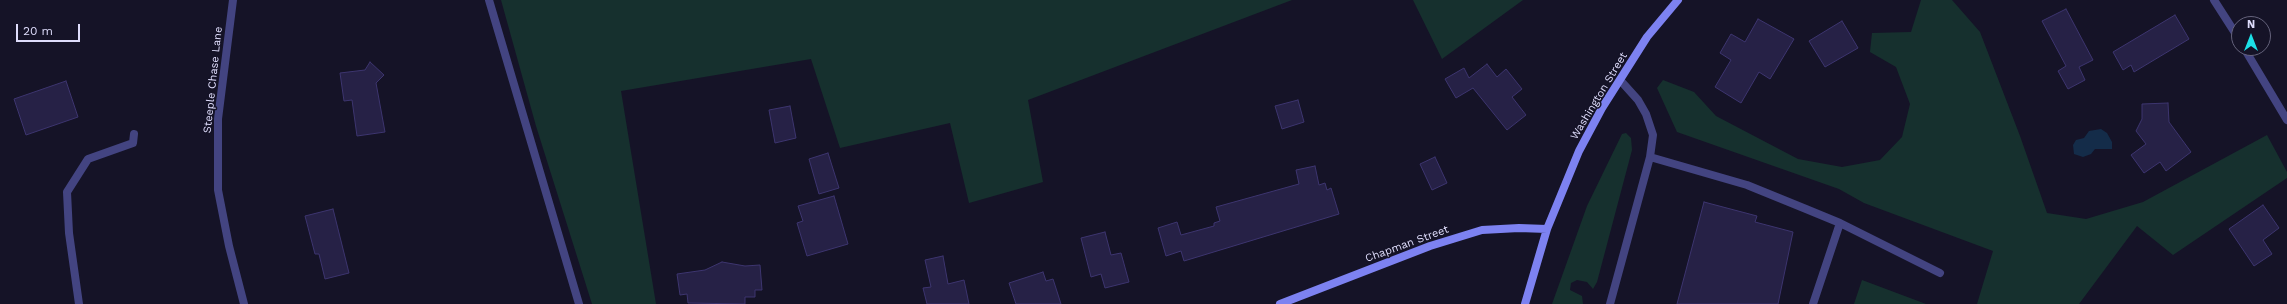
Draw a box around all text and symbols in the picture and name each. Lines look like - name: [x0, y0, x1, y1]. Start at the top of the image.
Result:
- scale bar: [18, 16, 82, 42]
- north arrow: [2231, 16, 2271, 56]
- text: N: [2247, 18, 2255, 31]
- text: 20 m: [23, 24, 53, 38]
- street label: Steeple Chase Lane: [201, 26, 225, 134]
- street label: Washington Street: [1568, 50, 1630, 142]
- street label: Chapman Street: [1363, 223, 1451, 265]

